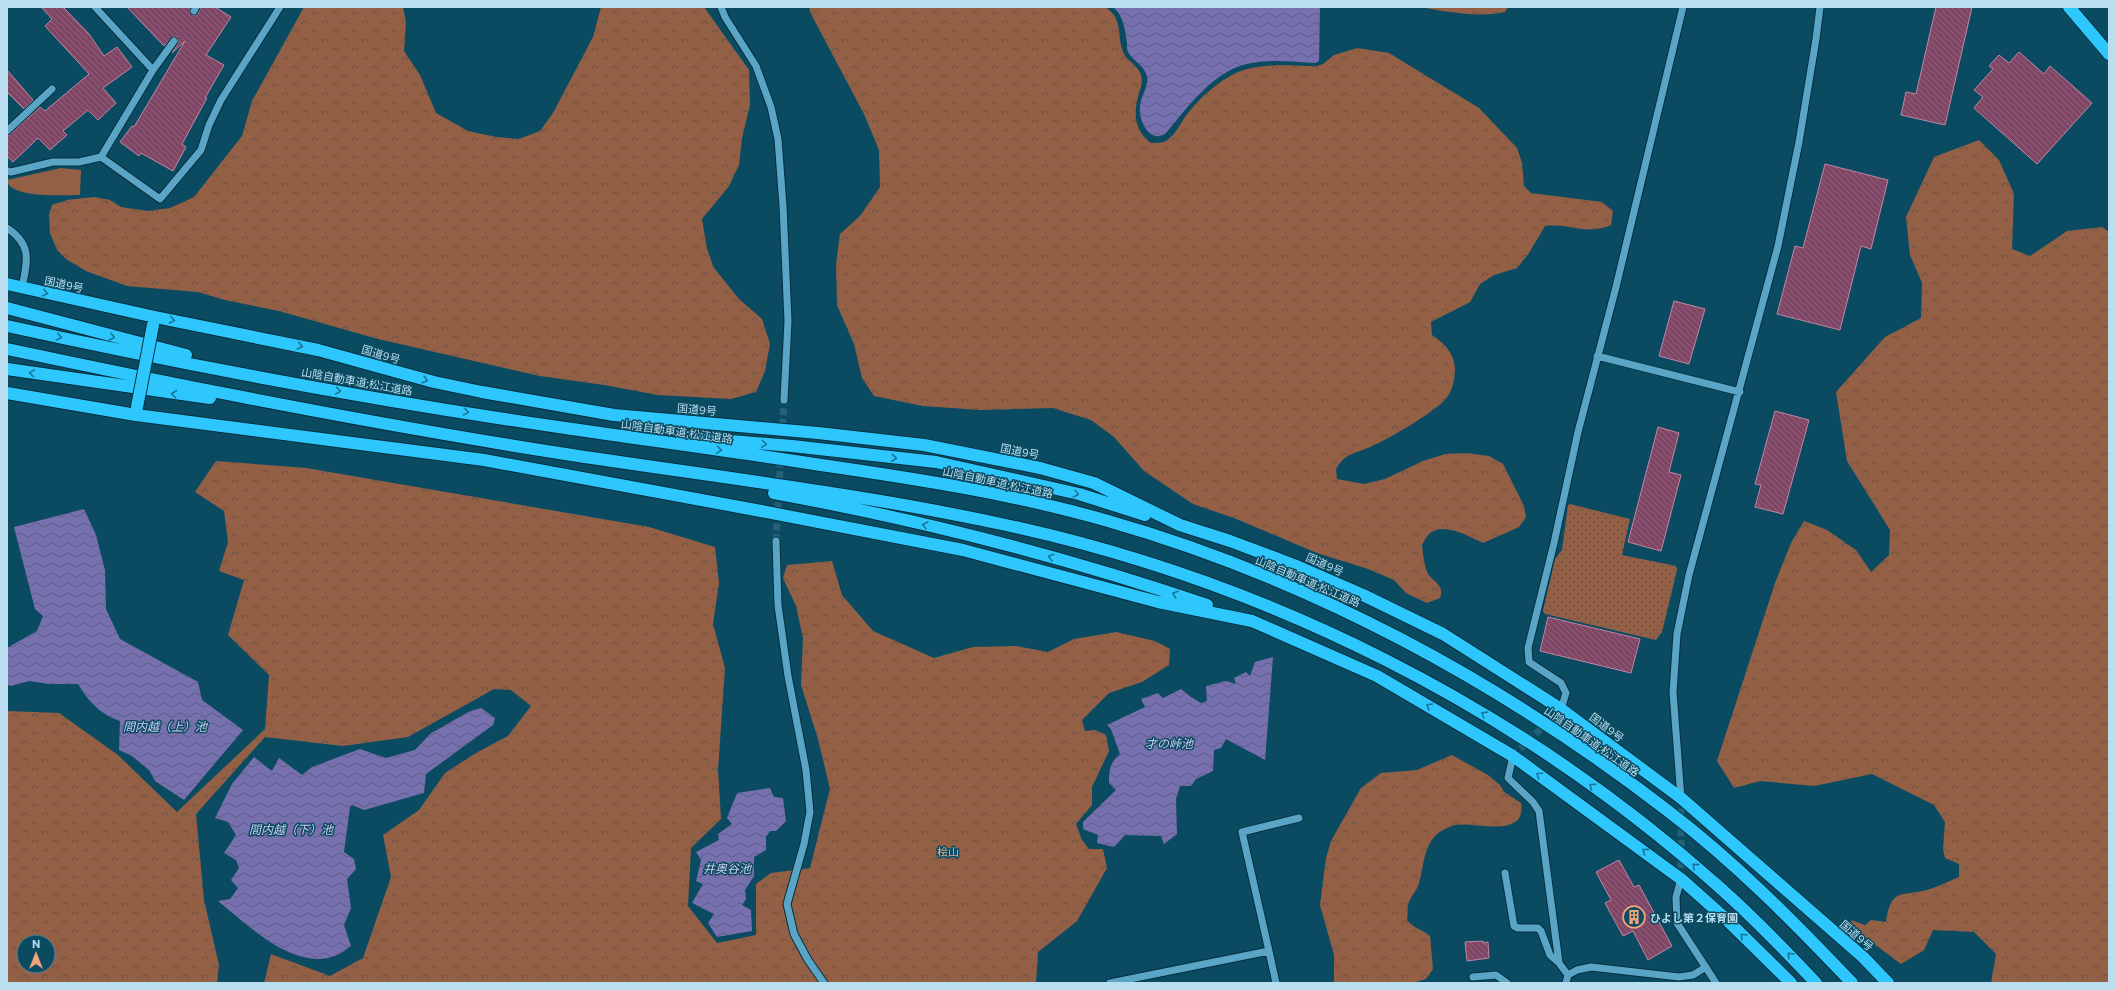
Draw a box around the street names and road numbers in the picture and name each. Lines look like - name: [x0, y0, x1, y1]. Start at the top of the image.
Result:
- street label: 国道9号: [43, 274, 85, 294]
- street label: 国道9号: [360, 342, 402, 366]
- street label: 山陰自動車道;松江道路: [300, 365, 414, 398]
- street label: 国道9号: [677, 401, 717, 417]
- street label: 山陰自動車道;松江道路: [620, 417, 734, 446]
- street label: 国道9号: [999, 441, 1041, 461]
- street label: 山陰自動車道;松江道路: [941, 464, 1054, 501]
- street label: 国道9号: [1304, 550, 1346, 578]
- street label: 山陰自動車道;松江道路: [1253, 553, 1362, 610]
- street label: 山陰自動車道;松江道路: [1542, 703, 1642, 779]
- street label: 国道9号: [1587, 710, 1627, 744]
- street label: 国道9号: [1838, 917, 1876, 953]

